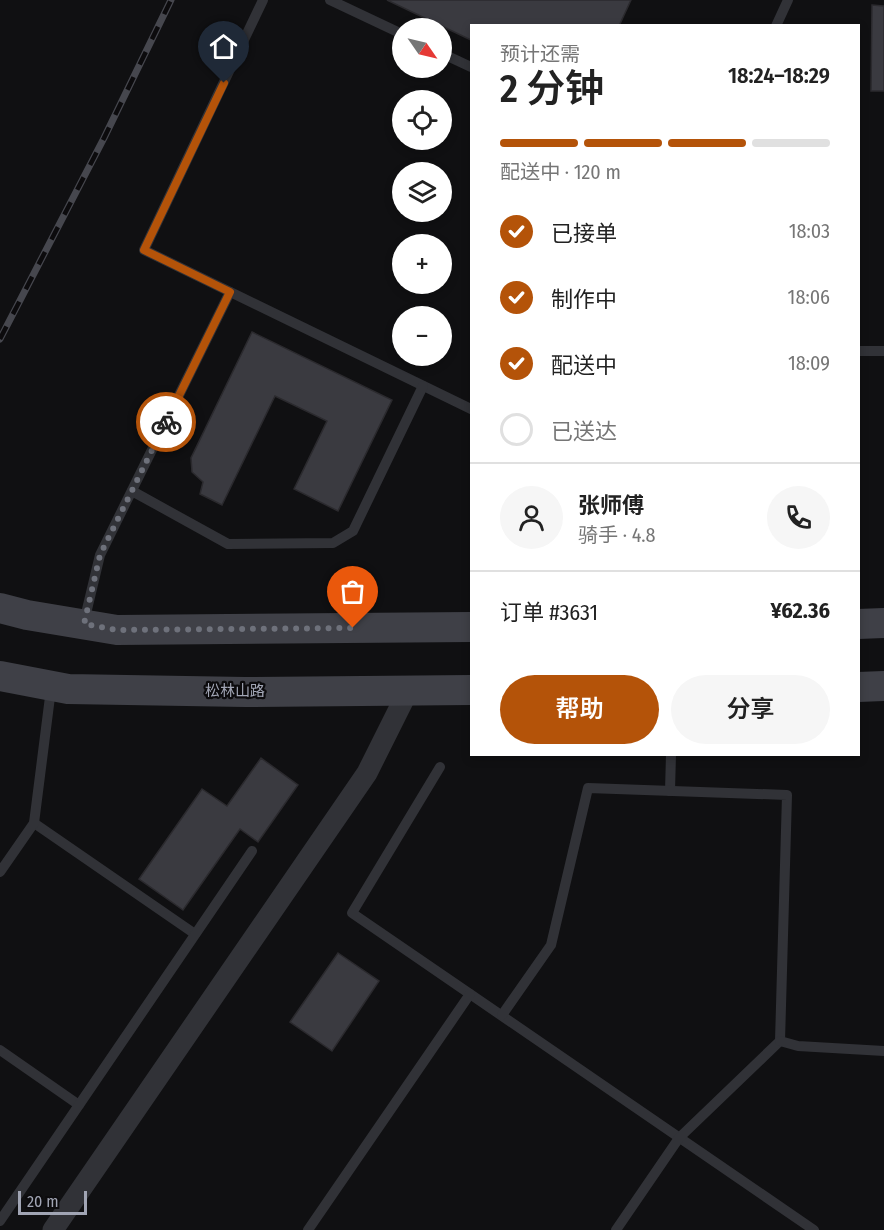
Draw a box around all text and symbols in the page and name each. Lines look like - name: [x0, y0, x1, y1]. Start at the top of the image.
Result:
- north arrow: [392, 18, 452, 78]
- map controls: [392, 18, 452, 366]
- pin: [198, 21, 249, 83]
- icon: home: [207, 30, 240, 63]
- text: 预计还需: [500, 42, 580, 66]
- text: 18:24–18:29: [728, 62, 830, 89]
- text: 2 分钟: [500, 66, 604, 112]
- button: locate: [392, 90, 452, 150]
- text: 配送中 · 120 m: [500, 160, 621, 184]
- button: layers: [392, 162, 452, 222]
- icon: check: [500, 215, 533, 248]
- text: 18:03: [789, 219, 830, 243]
- text: 已接单: [551, 220, 617, 247]
- button: +: [392, 234, 452, 294]
- icon: check: [500, 281, 533, 314]
- text: 18:06: [788, 285, 830, 309]
- text: 制作中: [551, 286, 617, 313]
- button: −: [392, 306, 452, 366]
- icon: check: [500, 347, 533, 380]
- text: 18:09: [788, 351, 830, 375]
- text: 配送中: [551, 352, 617, 379]
- courier: [136, 392, 196, 452]
- icon: bike: [150, 406, 183, 439]
- text: 已送达: [551, 418, 617, 445]
- button: person: [500, 486, 563, 549]
- button: phone: [767, 486, 830, 549]
- text: 张师傅: [578, 492, 644, 519]
- text: 骑手 · 4.8: [578, 523, 656, 547]
- pin: [327, 566, 378, 628]
- icon: bag: [336, 575, 369, 608]
- text: ¥62.36: [770, 597, 830, 624]
- text: 订单 #3631: [500, 599, 598, 626]
- button: 帮助: [500, 675, 659, 744]
- button: 分享: [671, 675, 830, 744]
- street label: 松林山路: [205, 682, 265, 700]
- scale bar: [18, 1188, 87, 1216]
- text: 20 m: [27, 1192, 58, 1211]

